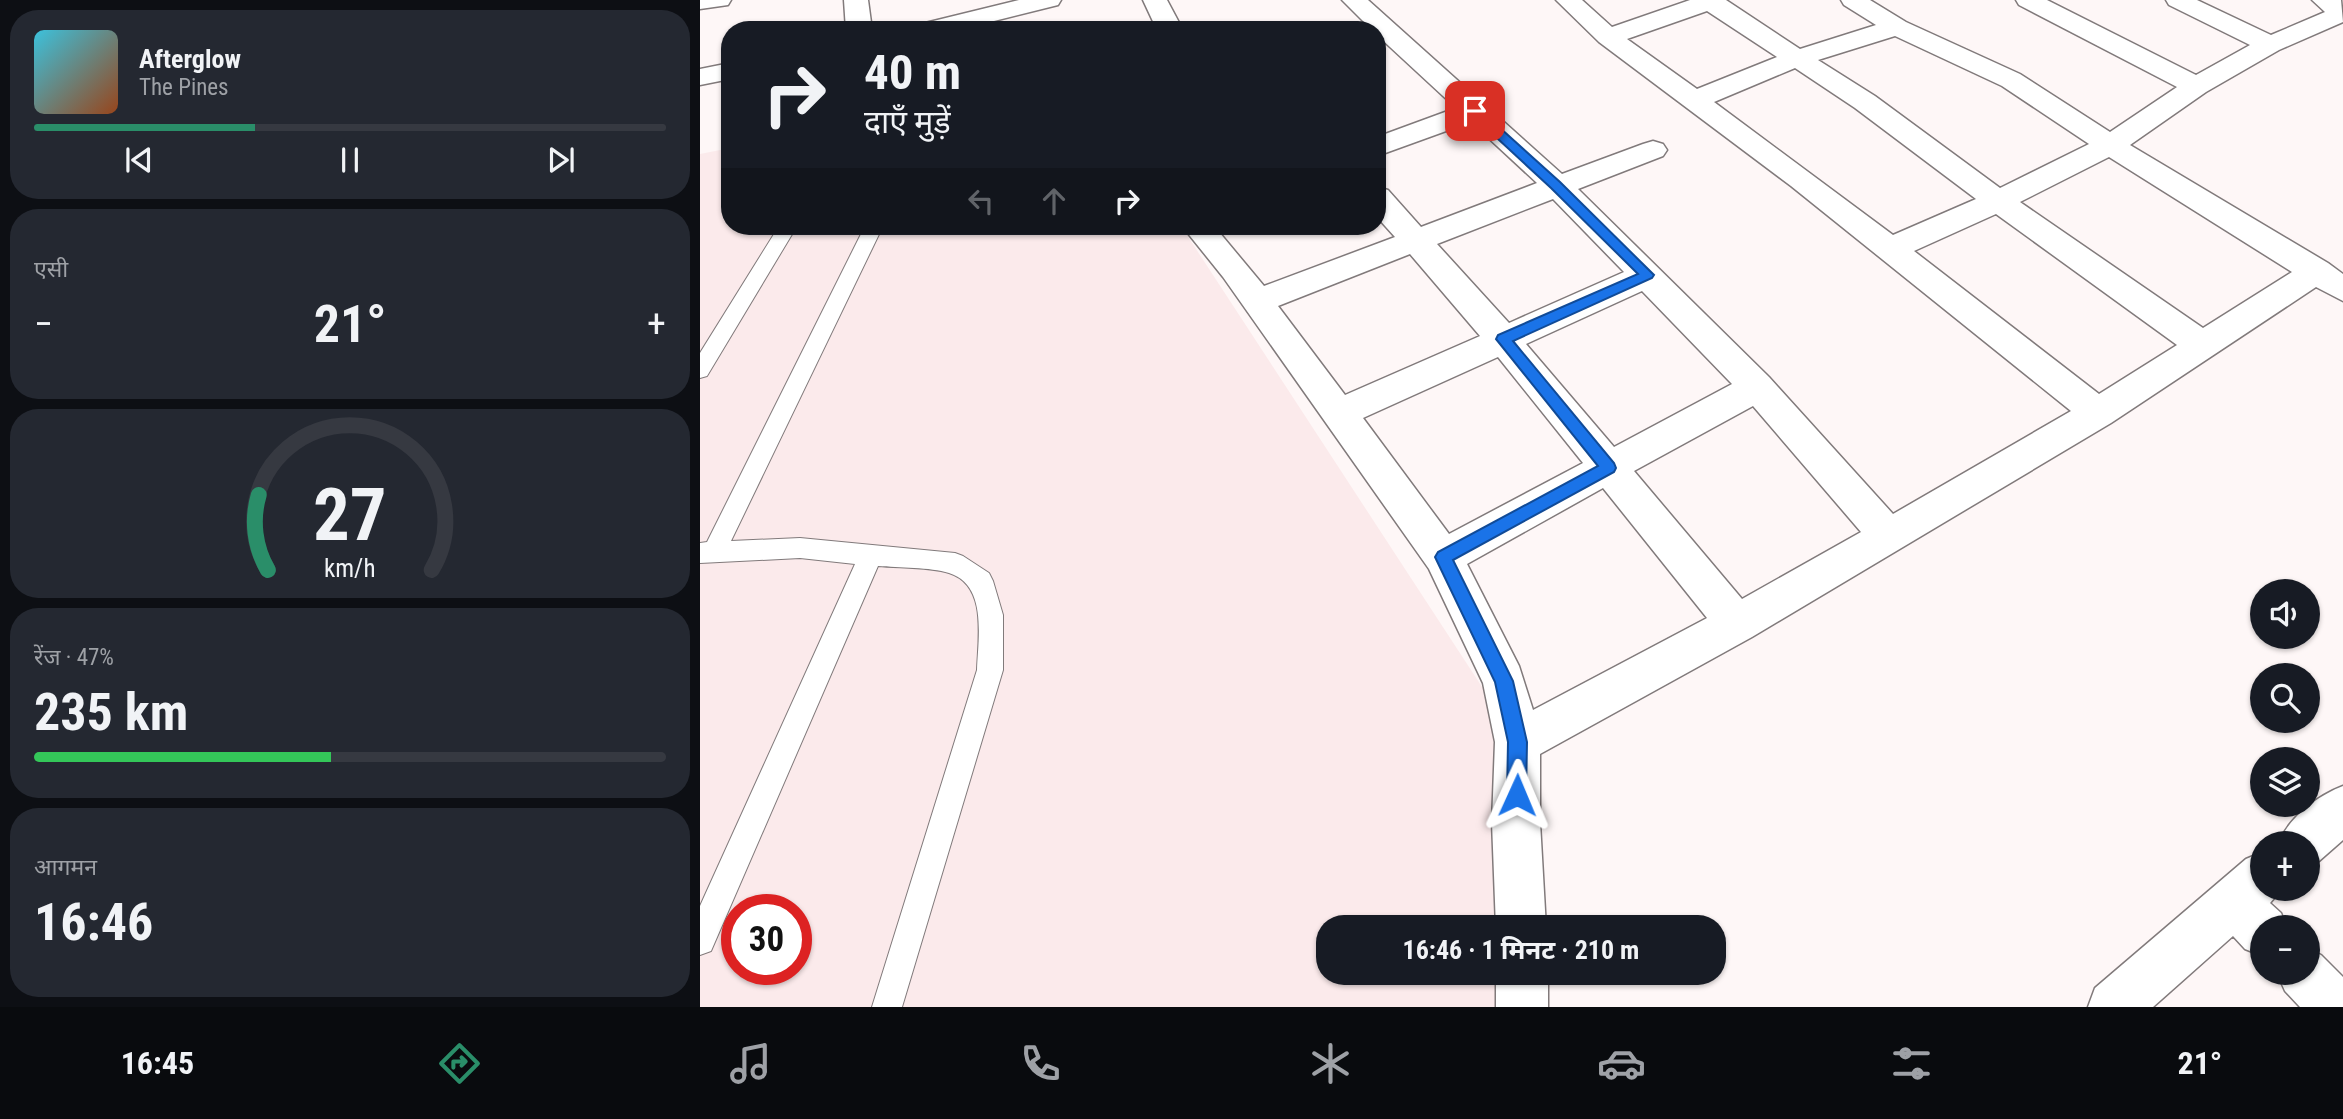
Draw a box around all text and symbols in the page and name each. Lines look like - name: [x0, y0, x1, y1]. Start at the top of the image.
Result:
- text: Afterglow: [139, 44, 241, 74]
- text: 40 m: [864, 44, 961, 101]
- icon: right: [749, 49, 840, 140]
- text: The Pines: [139, 74, 229, 101]
- pin: [1445, 81, 1505, 141]
- icon: arrive: [1456, 92, 1494, 130]
- text: दाएँ मुड़ें: [864, 103, 951, 141]
- icon: previous: [120, 141, 158, 179]
- icon: pause: [331, 141, 369, 179]
- icon: next: [542, 141, 580, 179]
- icon: left: [962, 182, 1000, 220]
- icon: ahead: [1035, 182, 1073, 220]
- icon: right: [1108, 182, 1146, 220]
- text: एसी: [34, 256, 68, 283]
- text: 21°: [314, 294, 386, 355]
- text: −: [34, 302, 53, 346]
- text: +: [647, 302, 666, 346]
- text: 27: [313, 472, 387, 558]
- text: km/h: [324, 553, 376, 582]
- map controls: [2250, 579, 2320, 985]
- button: sound: [2250, 579, 2320, 649]
- text: रेंज · 47%: [34, 644, 114, 671]
- button: search: [2250, 663, 2320, 733]
- text: 235 km: [34, 682, 188, 743]
- button: layers: [2250, 747, 2320, 817]
- position arrow: [1480, 758, 1554, 832]
- button: +: [2250, 831, 2320, 901]
- text: आगमन: [34, 854, 97, 881]
- text: 16:46: [34, 892, 153, 953]
- speed limit sign: 30: [721, 894, 812, 985]
- button: −: [2250, 915, 2320, 985]
- text: 16:46 · 1 मिनट · 210 m: [1403, 935, 1639, 965]
- icon: directions: [435, 1039, 484, 1088]
- icon: music: [726, 1039, 775, 1088]
- icon: phone: [1016, 1039, 1065, 1088]
- icon: climate: [1306, 1039, 1355, 1088]
- icon: car: [1597, 1039, 1646, 1088]
- icon: filters: [1887, 1039, 1936, 1088]
- text: 16:45: [121, 1044, 194, 1082]
- text: 21°: [2178, 1044, 2222, 1082]

